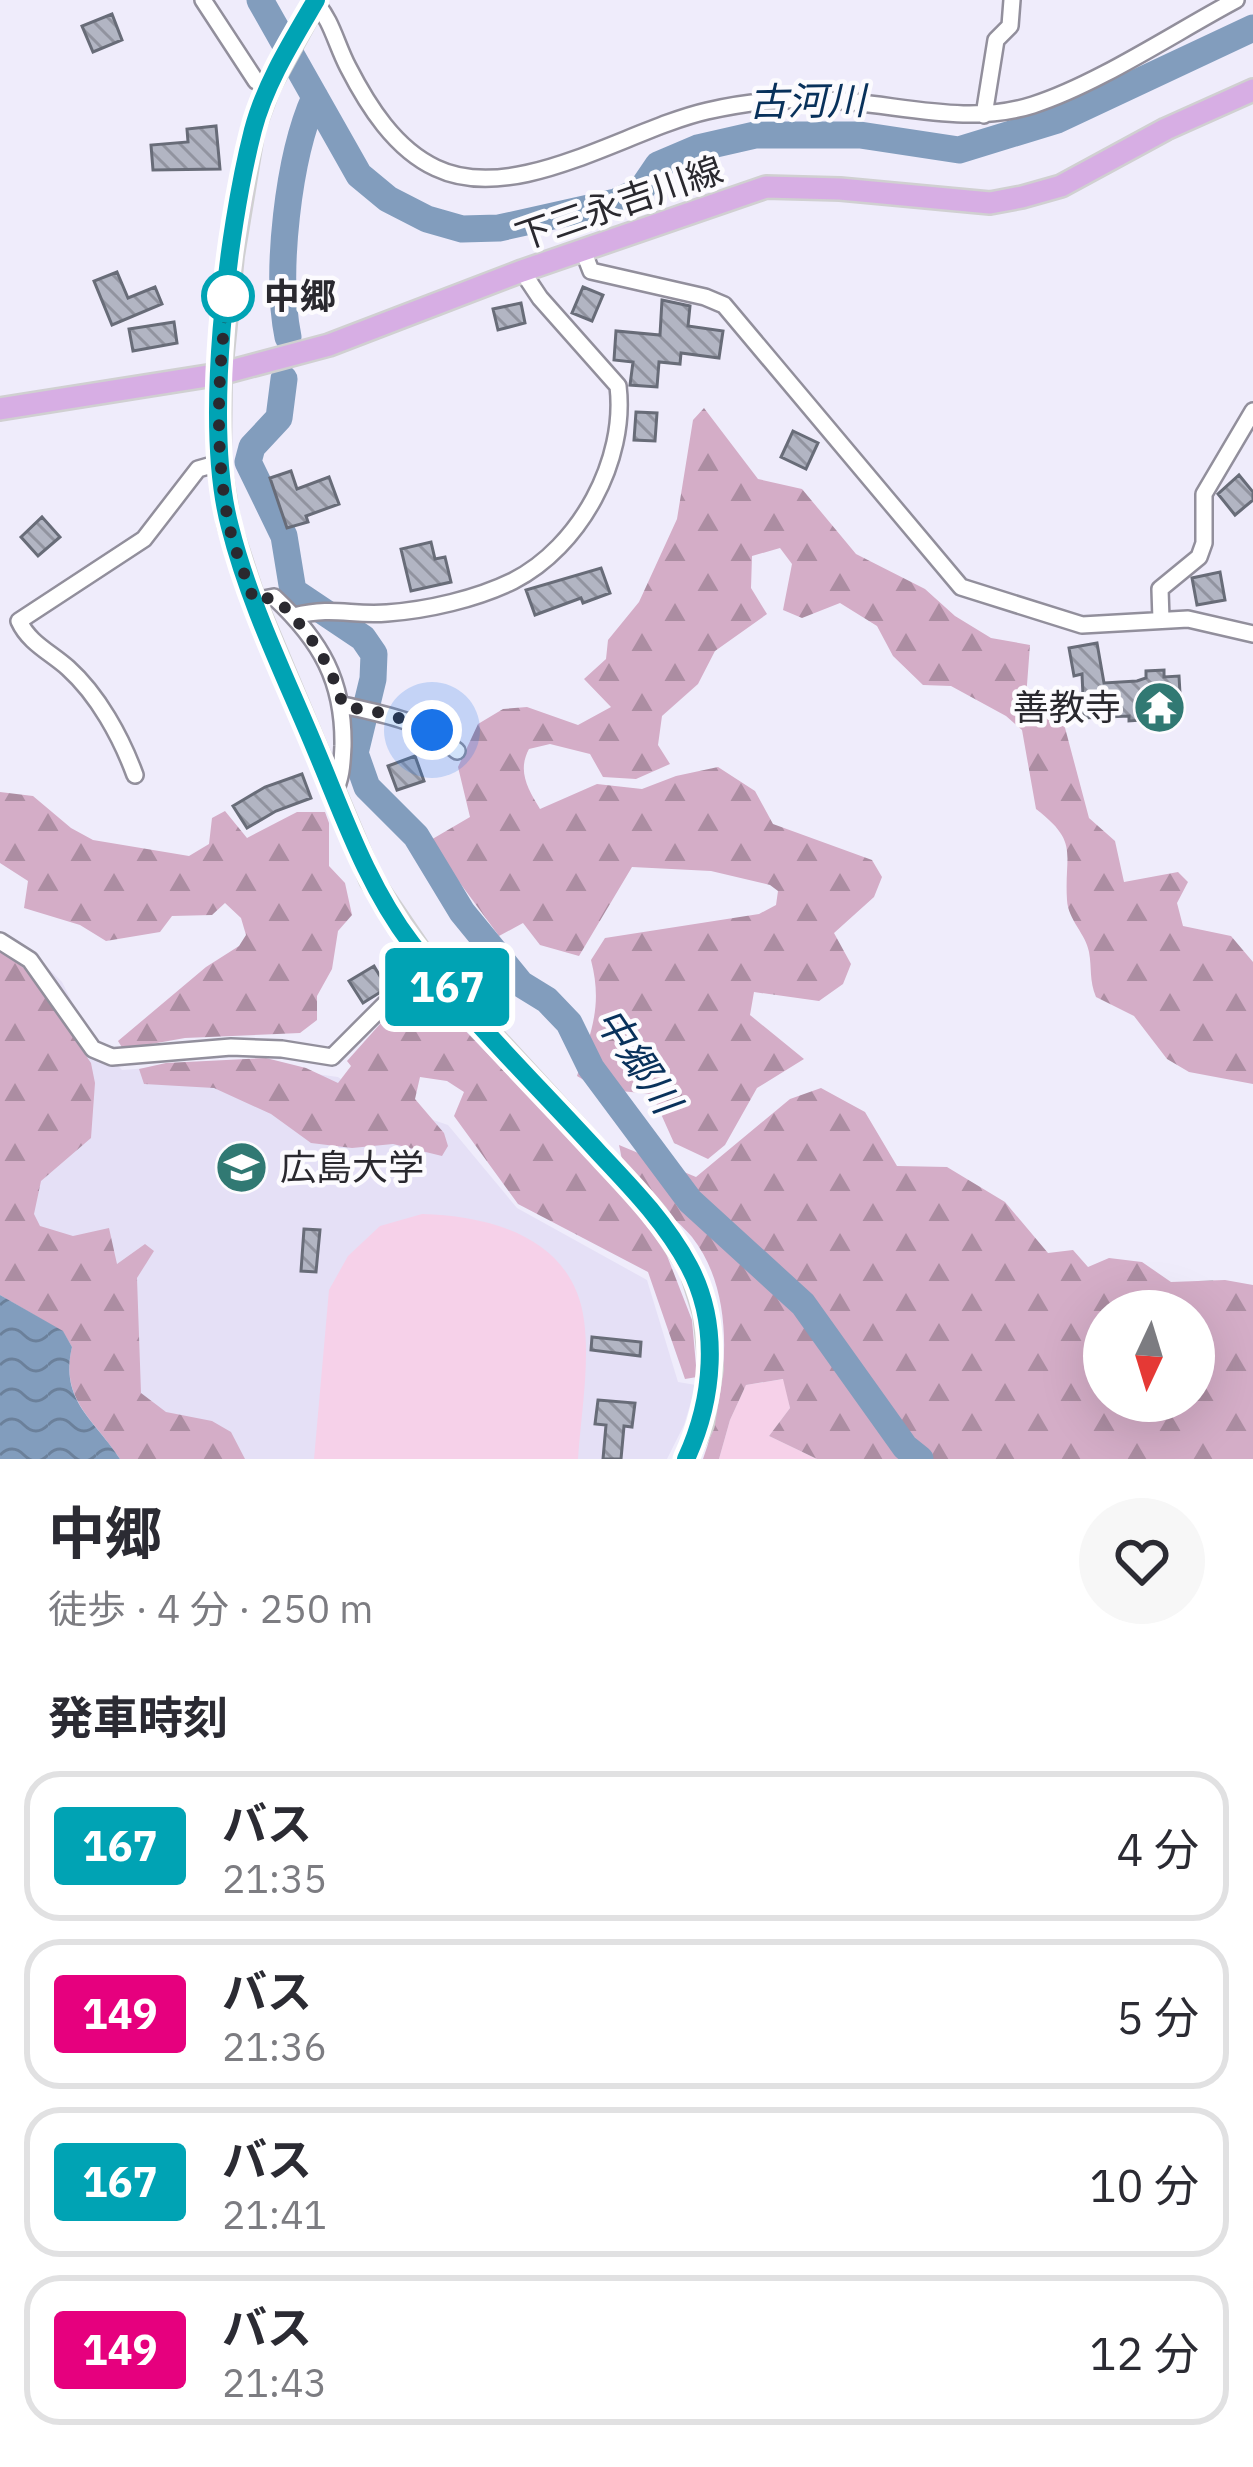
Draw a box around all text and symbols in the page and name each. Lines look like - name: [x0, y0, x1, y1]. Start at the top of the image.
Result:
- water label: 古河川: [748, 74, 870, 127]
- street label: 下三永吉川線: [509, 145, 729, 260]
- marker: 中郷: [203, 271, 253, 321]
- place label: 中郷: [264, 272, 336, 319]
- temple icon: 善教寺: [1132, 679, 1188, 735]
- place label: 善教寺: [1013, 683, 1121, 730]
- your location: [402, 700, 462, 760]
- line badge: 167: [378, 948, 516, 1026]
- text: 167: [409, 959, 485, 1014]
- water label: 中郷川: [585, 997, 695, 1126]
- school or university icon: 広島大学: [213, 1139, 269, 1195]
- place label: 広島大学: [280, 1143, 424, 1190]
- north arrow: [1083, 1290, 1215, 1422]
- map controls: [1083, 1290, 1215, 1422]
- text: 中郷: [48, 1496, 162, 1570]
- button: heart: [1079, 1498, 1205, 1624]
- text: 徒歩 · 4 分 · 250 m: [48, 1583, 373, 1634]
- text: 発車時刻: [48, 1688, 228, 1746]
- text: バス: [222, 1794, 312, 1852]
- text: 167: [82, 1818, 158, 1873]
- text: 4 分: [1116, 1820, 1199, 1878]
- text: 21:35: [222, 1853, 327, 1904]
- text: バス: [222, 1962, 312, 2020]
- text: 149: [82, 1986, 158, 2041]
- text: 5 分: [1116, 1988, 1199, 2046]
- text: 21:36: [222, 2021, 327, 2072]
- text: バス: [222, 2130, 312, 2188]
- text: 167: [82, 2154, 158, 2209]
- text: 10 分: [1089, 2156, 1199, 2214]
- text: 21:41: [222, 2189, 327, 2240]
- text: バス: [222, 2298, 312, 2356]
- text: 149: [82, 2322, 158, 2377]
- text: 12 分: [1089, 2324, 1199, 2382]
- text: 21:43: [222, 2357, 327, 2408]

